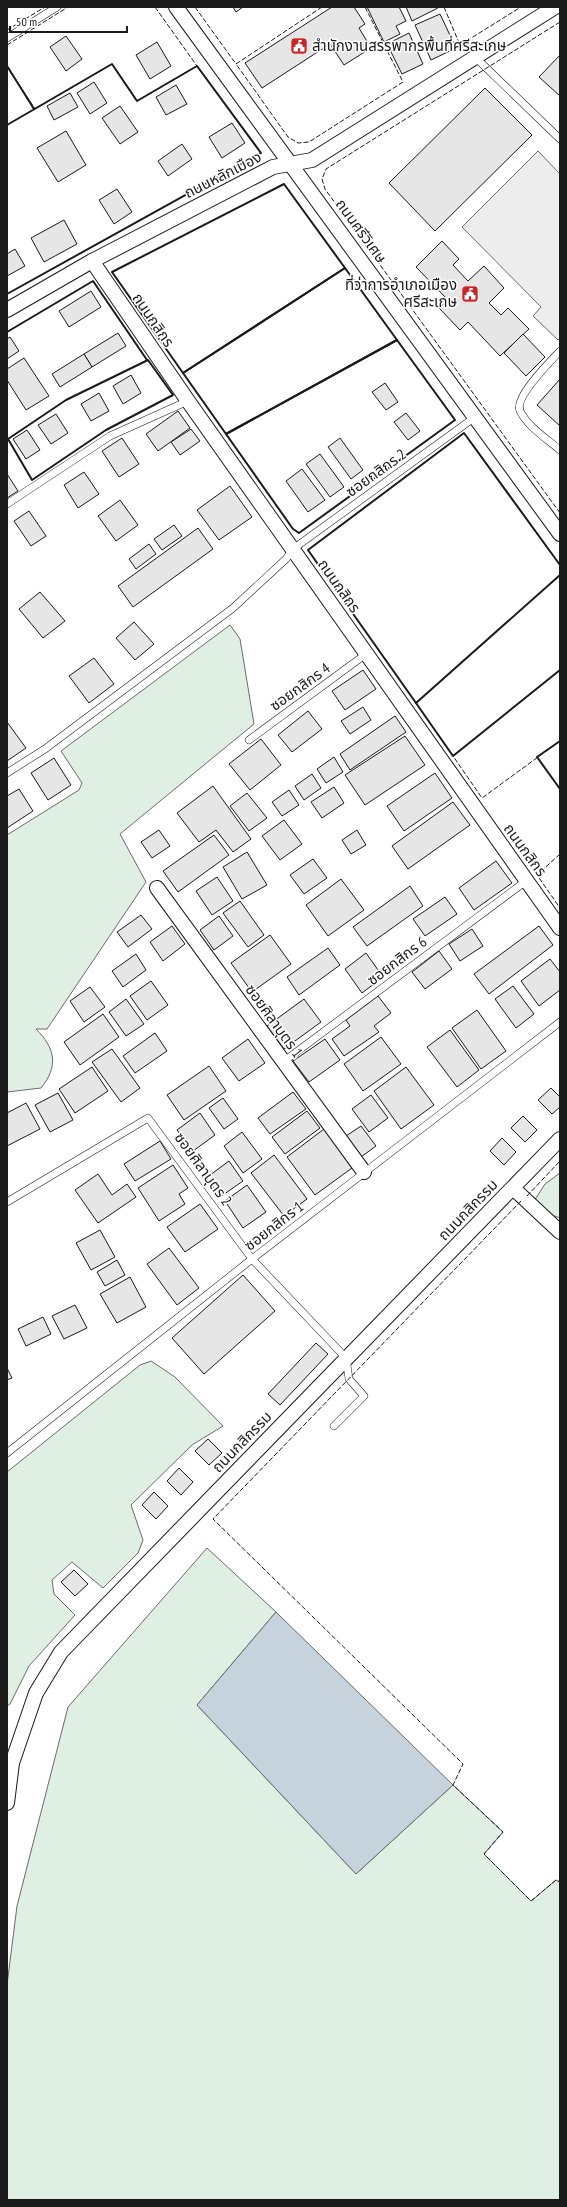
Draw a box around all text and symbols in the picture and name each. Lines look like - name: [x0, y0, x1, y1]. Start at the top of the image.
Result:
- scale bar: [10, 8, 127, 34]
- text: 50 m: [16, 14, 37, 29]
- place label: สำนักงานสรรพากรพื้นที่ศรีสะเกษ: [312, 35, 507, 55]
- public building icon: สำนักงานสรรพากรพื้นที่ศรีสะเกษ: [289, 36, 309, 56]
- street label: ถนนหลักเมือง: [181, 147, 265, 202]
- street label: ถนนศรีวิเศษ: [332, 195, 391, 267]
- place label: ที่ว่าการอำเภอเมือง ศรีสะเกษ: [345, 274, 457, 311]
- public building icon: ที่ว่าการอำเภอเมือง ศรีสะเกษ: [460, 284, 480, 304]
- street label: ถนนกสิกร: [128, 289, 178, 350]
- street label: ซอยกสิกร 2: [342, 444, 409, 501]
- street label: ถนนกสิกร: [314, 555, 365, 616]
- street label: ซอยกสิกร 4: [266, 658, 334, 715]
- street label: ถนนกสิกร: [500, 819, 551, 880]
- street label: ซอยกสิกร 6: [363, 932, 430, 989]
- street label: ซอยศิลาบุตร 1: [242, 980, 307, 1061]
- street label: ซอยศิลาบุตร 2: [171, 1128, 236, 1209]
- street label: ถนนกสิกรรม: [434, 1175, 502, 1244]
- street label: ซอยกสิกร 1: [240, 1197, 307, 1255]
- street label: ถนนกสิกรรม: [208, 1407, 276, 1476]

